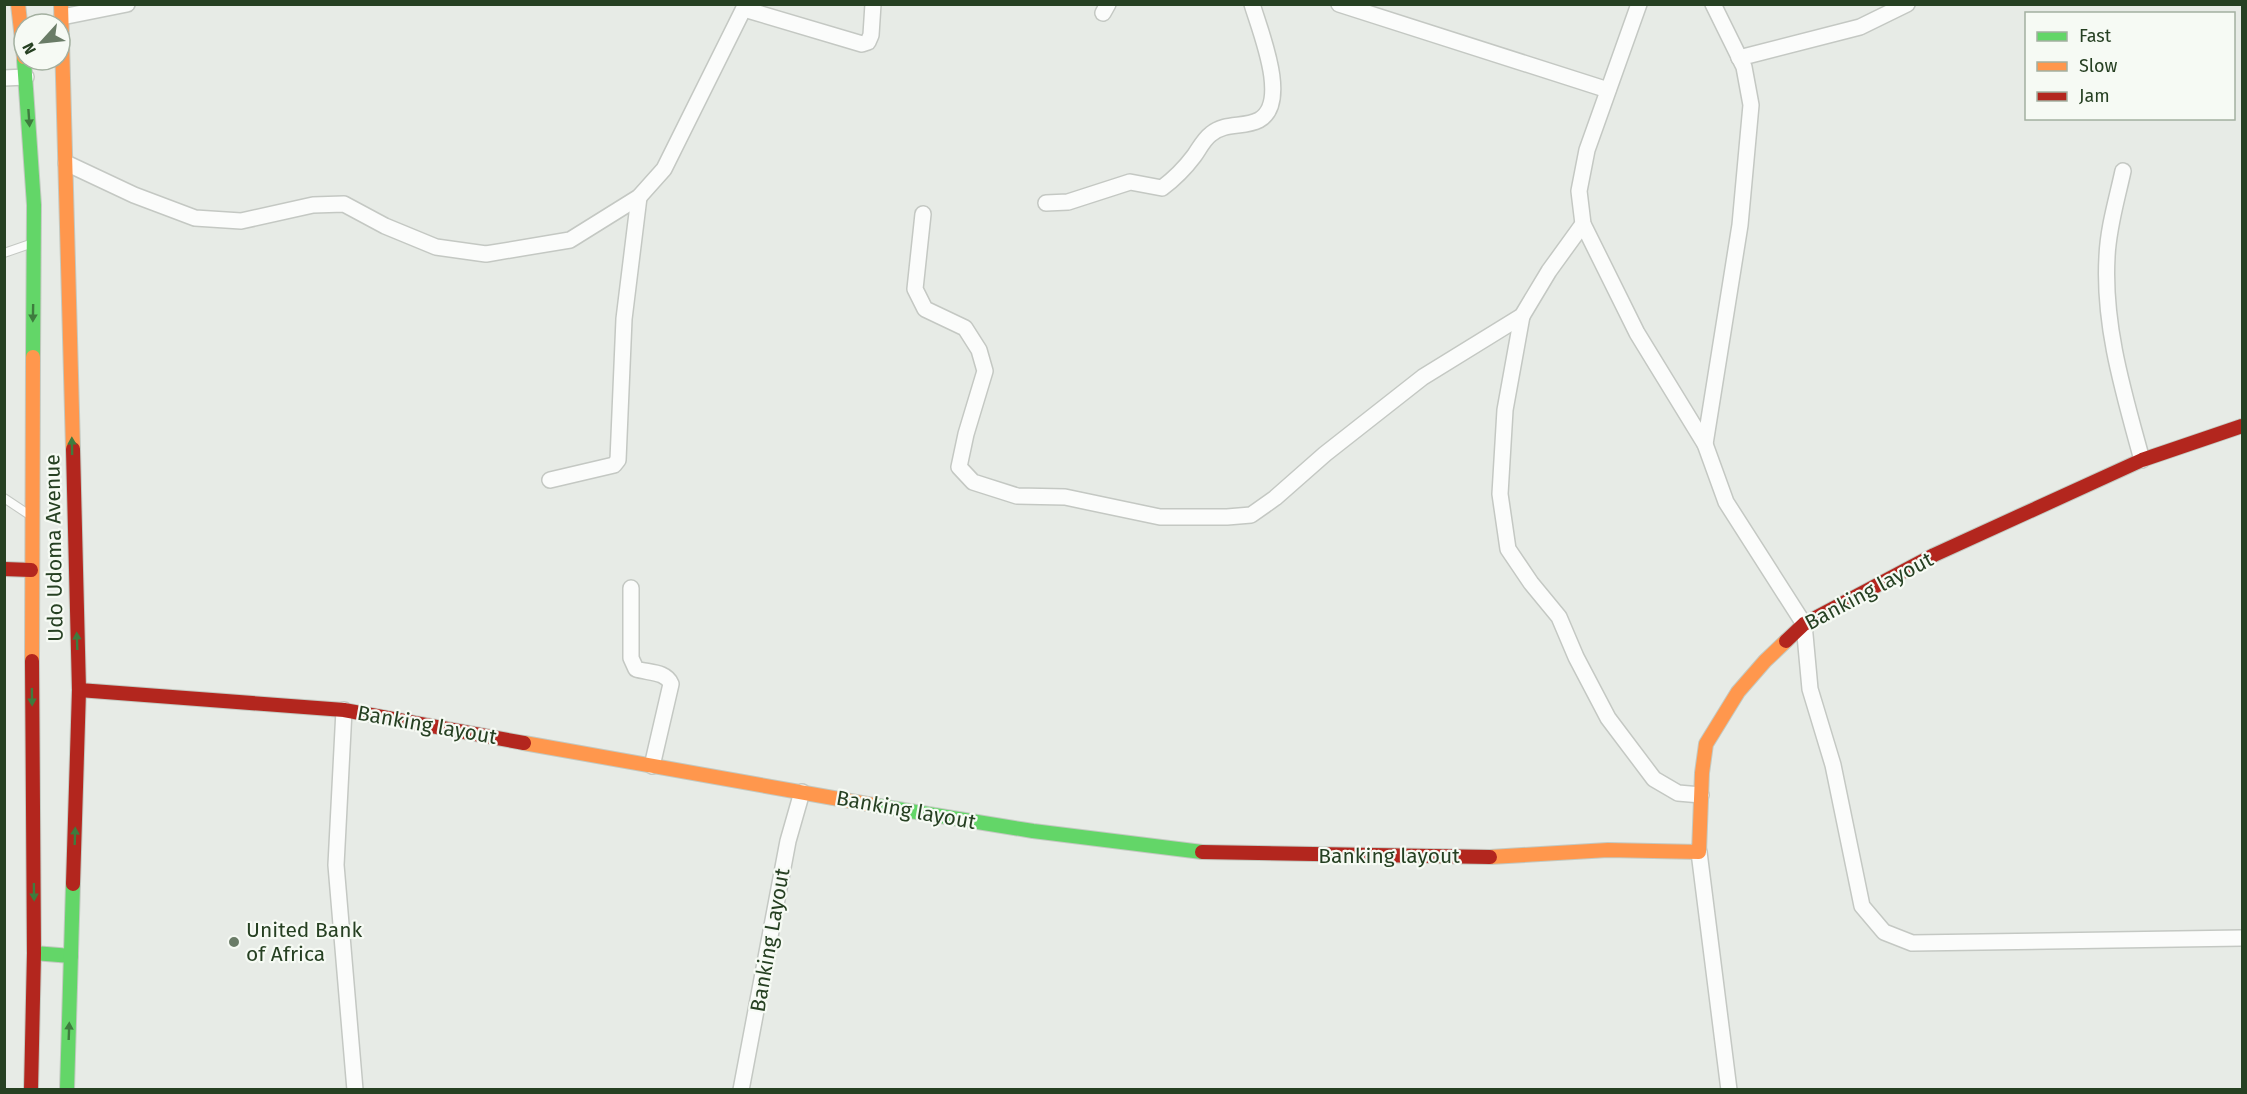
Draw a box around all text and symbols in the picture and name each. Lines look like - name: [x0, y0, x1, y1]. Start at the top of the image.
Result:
- north arrow: [12, 12, 72, 72]
- legend: [2025, 12, 2235, 120]
- text: Fast: [2079, 25, 2112, 47]
- text: N: [18, 40, 40, 58]
- text: Slow: [2079, 55, 2118, 77]
- text: Jam: [2079, 85, 2110, 107]
- one-way arrow: [24, 109, 34, 128]
- one-way arrow: [29, 304, 38, 323]
- one-way arrow: [68, 437, 77, 456]
- street label: Udo Udoma Avenue: [39, 454, 69, 642]
- street label: Banking layout: [1800, 546, 1938, 636]
- one-way arrow: [72, 632, 81, 651]
- one-way arrow: [27, 688, 37, 707]
- street label: Banking layout: [355, 700, 499, 750]
- street label: Banking layout: [834, 785, 978, 835]
- one-way arrow: [70, 827, 79, 846]
- street label: Banking layout: [1318, 843, 1460, 869]
- street label: Banking Layout: [745, 866, 796, 1014]
- one-way arrow: [29, 883, 39, 902]
- place label: United Bank of Africa: [246, 917, 362, 967]
- marker: United Bank of Africa: [227, 935, 241, 949]
- one-way arrow: [64, 1022, 73, 1041]

